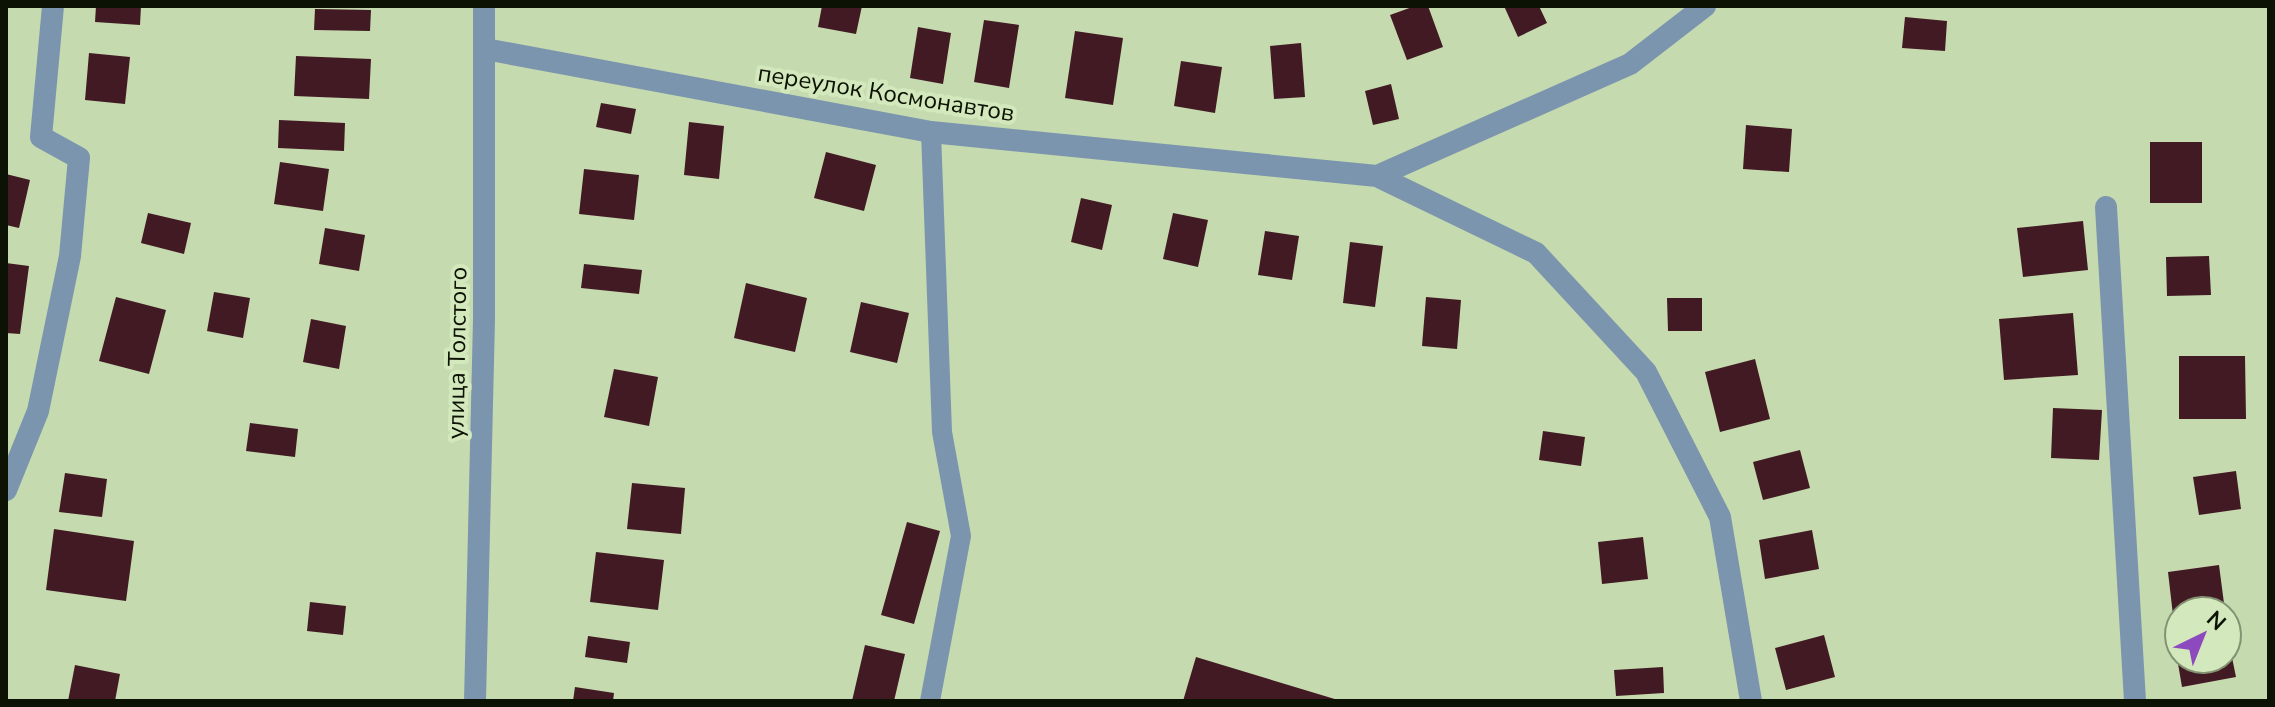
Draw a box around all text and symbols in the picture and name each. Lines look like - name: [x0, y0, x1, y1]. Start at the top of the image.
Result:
- street label: переулок Космонавтов: [755, 57, 1017, 129]
- street label: улица Толстого: [439, 267, 475, 439]
- north arrow: [2163, 595, 2243, 675]
- text: N: [2200, 605, 2232, 638]

